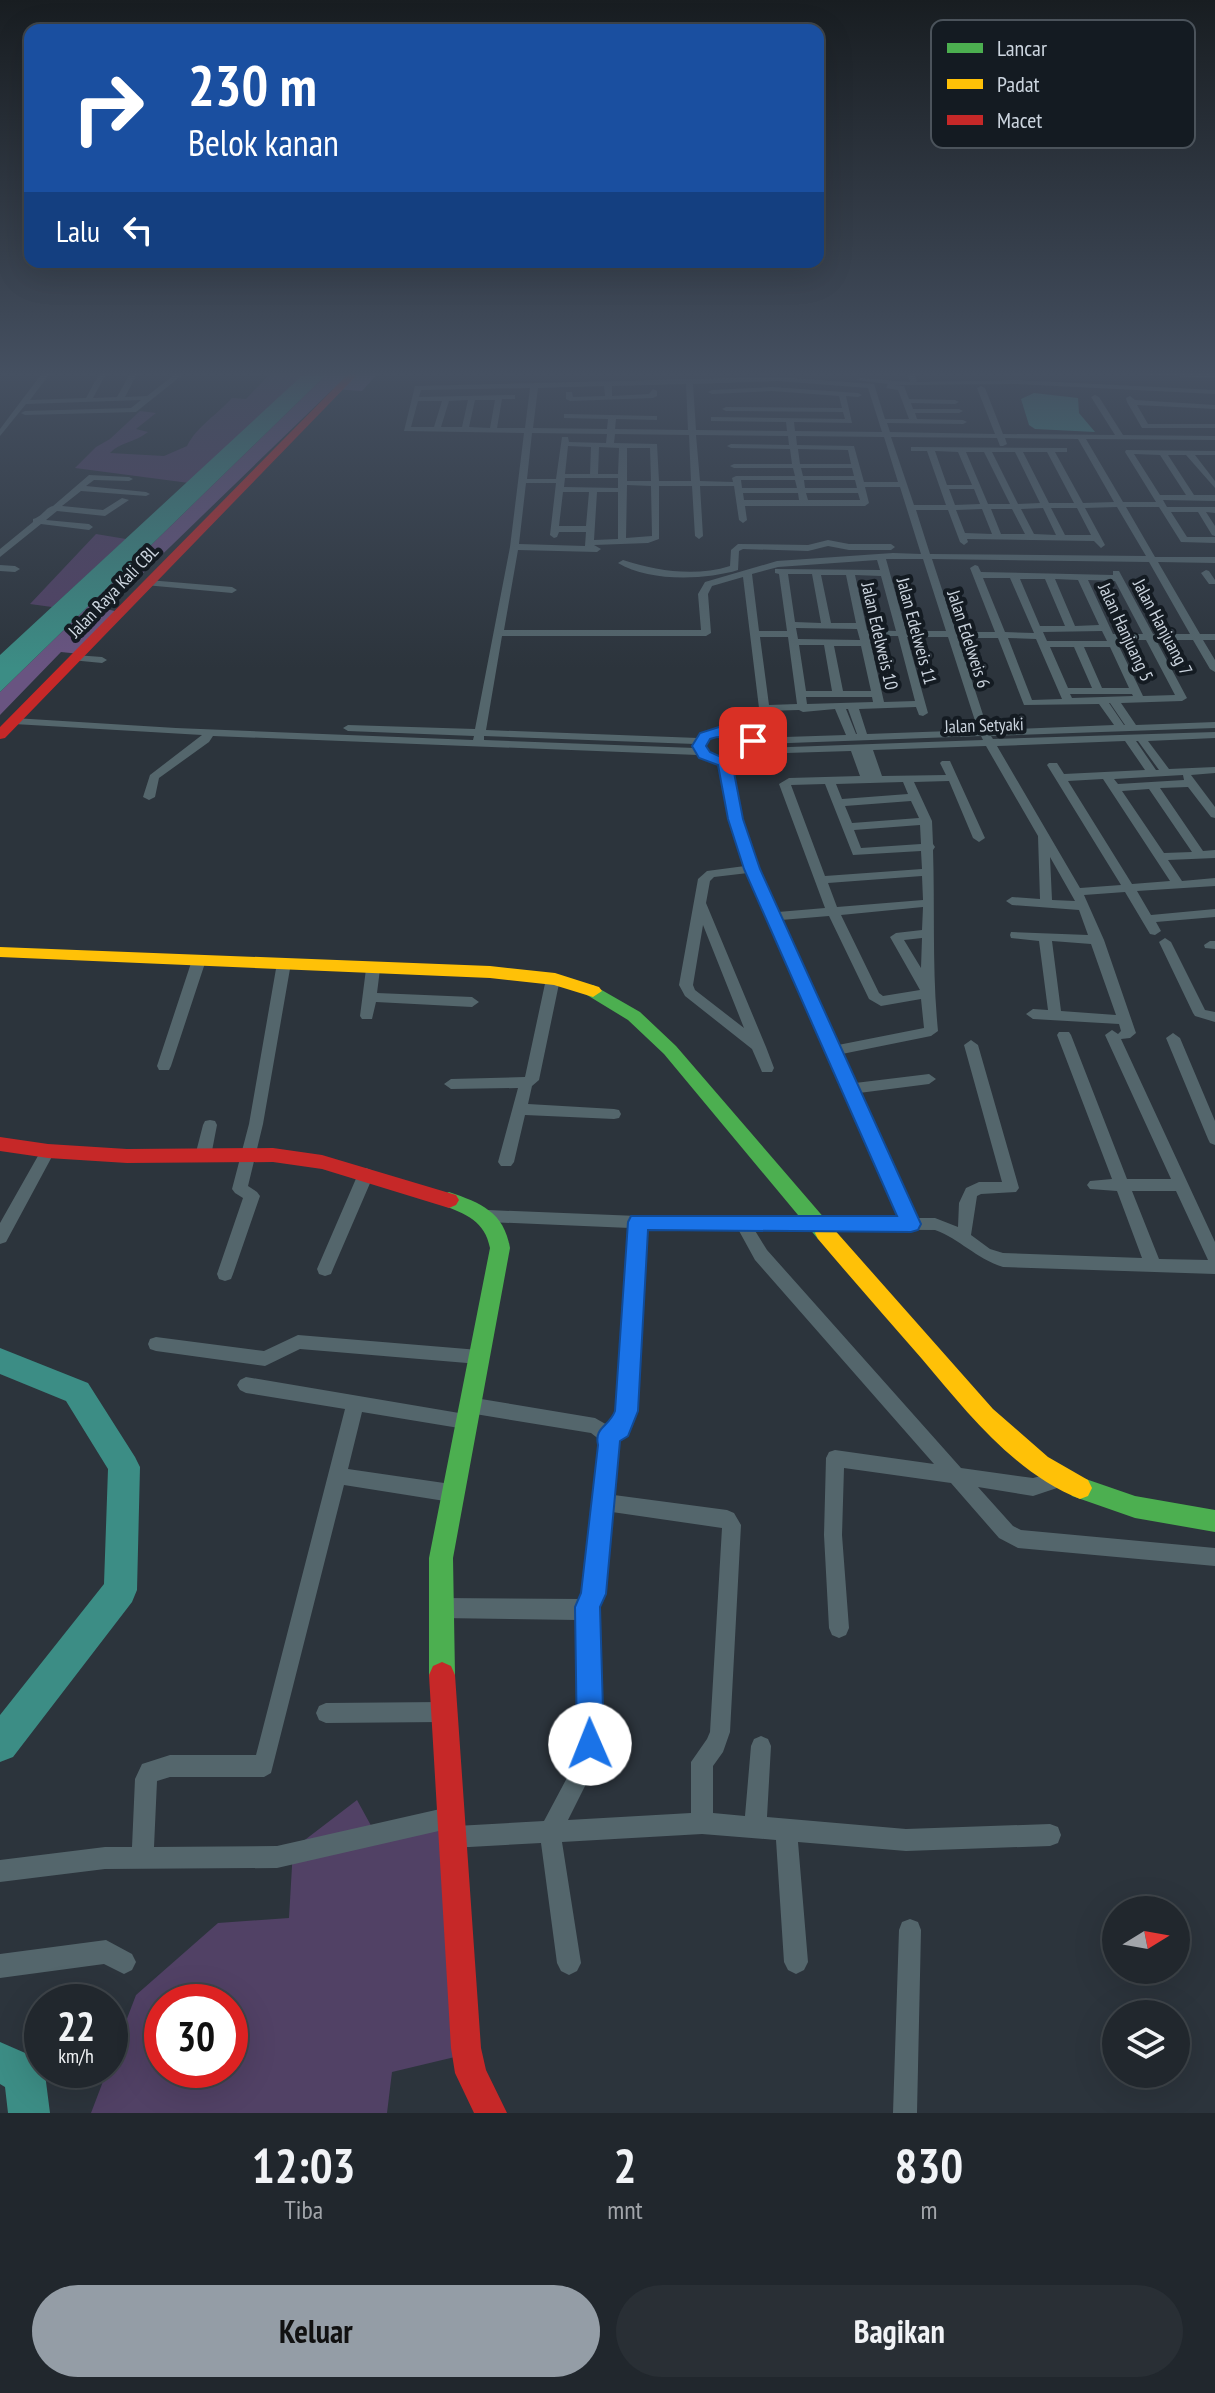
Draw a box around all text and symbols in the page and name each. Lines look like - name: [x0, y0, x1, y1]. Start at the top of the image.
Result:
- legend: [931, 20, 1195, 148]
- text: Lancar: [997, 34, 1047, 62]
- text: 230 m: [188, 49, 317, 121]
- icon: right: [56, 56, 160, 160]
- text: Padat: [997, 70, 1040, 98]
- text: Macet: [997, 106, 1042, 134]
- text: Belok kanan: [188, 119, 339, 166]
- icon: left: [116, 208, 160, 252]
- text: Lalu: [56, 211, 100, 250]
- street label: Jalan Raya Kali CBL: [62, 539, 163, 643]
- street label: Jalan Edelweis 11: [891, 574, 942, 687]
- street label: Jalan Hanjuang 7: [1128, 574, 1198, 679]
- street label: Jalan Hanjuang 5: [1093, 578, 1159, 685]
- street label: Jalan Edelweis 10: [856, 579, 904, 692]
- street label: Jalan Edelweis 6: [942, 586, 996, 691]
- pin: [719, 707, 787, 775]
- street label: Jalan Setyaki: [943, 712, 1024, 738]
- icon: arrive: [731, 719, 775, 763]
- position arrow: [548, 1702, 632, 1786]
- north arrow: [1102, 1896, 1190, 1984]
- map controls: [1102, 1896, 1190, 2088]
- speed limit sign: 30: [144, 1984, 248, 2088]
- text: 22: [57, 2000, 95, 2052]
- button: layers: [1102, 2000, 1190, 2088]
- text: km/h: [58, 2043, 94, 2069]
- text: 12:03: [252, 2134, 356, 2196]
- text: 2: [614, 2134, 636, 2196]
- text: 830: [894, 2134, 963, 2196]
- text: Tiba: [284, 2193, 323, 2226]
- text: mnt: [607, 2193, 643, 2226]
- text: m: [920, 2193, 937, 2226]
- button: Keluar: [32, 2285, 600, 2377]
- button: Bagikan: [616, 2285, 1183, 2377]

